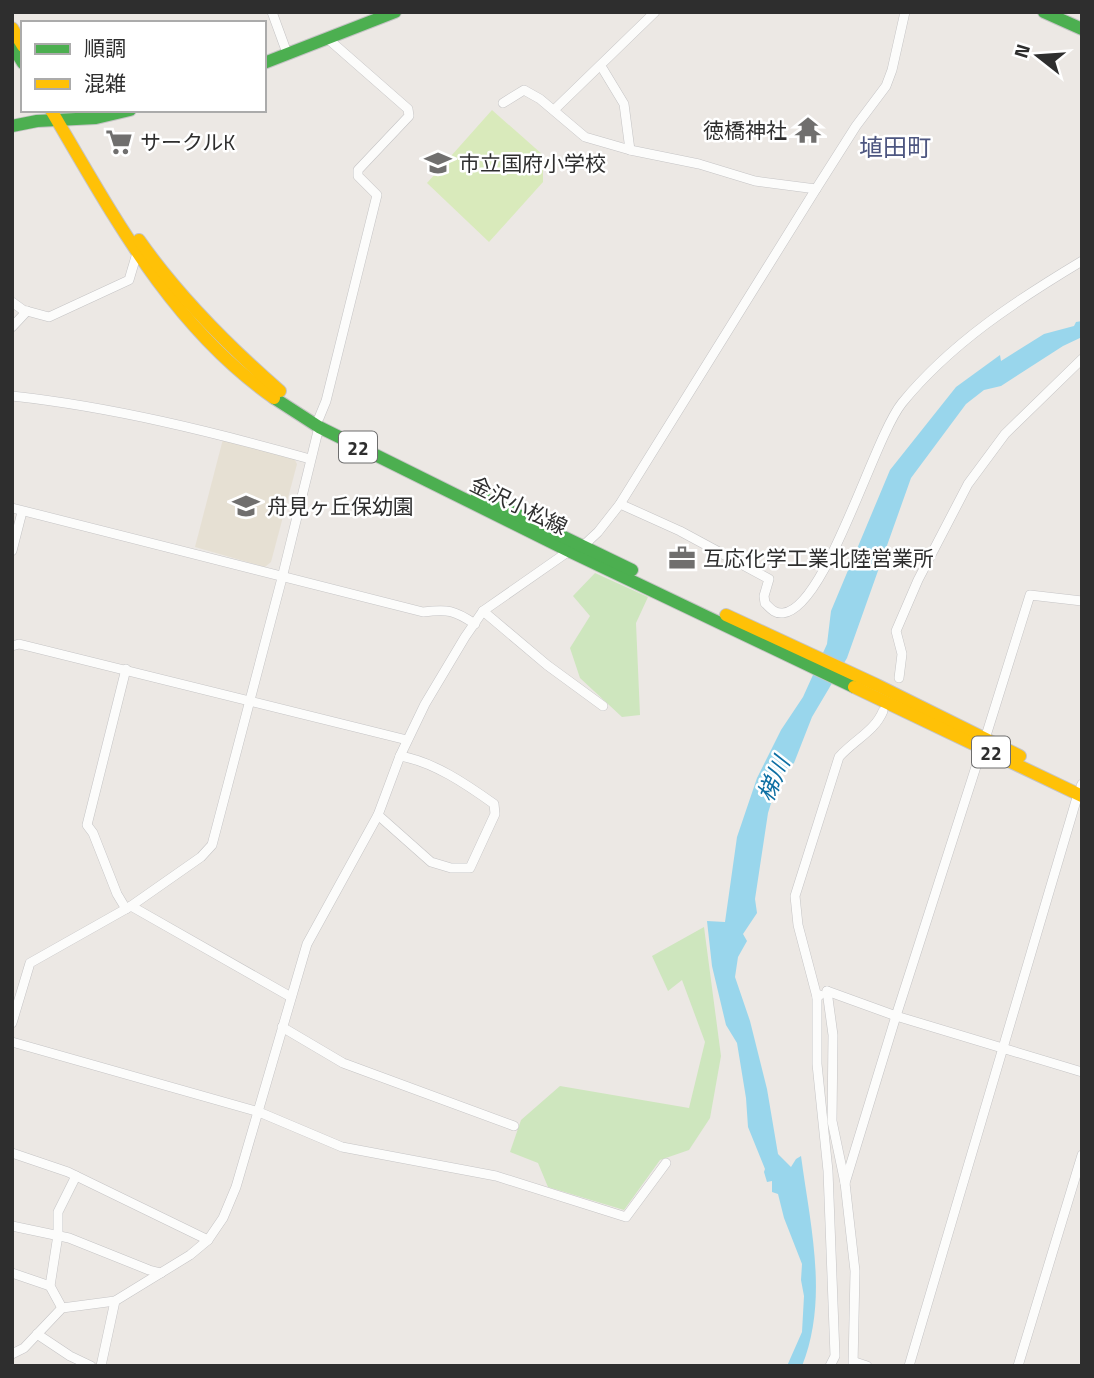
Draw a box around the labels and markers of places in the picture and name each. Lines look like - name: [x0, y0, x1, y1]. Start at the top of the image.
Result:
- place label: 徳橋神社: [703, 114, 787, 146]
- temple icon: 徳橋神社: [793, 115, 823, 145]
- place label: サークルK: [140, 126, 235, 158]
- supermarket icon: サークルK: [104, 127, 134, 157]
- place label: 市立国府小学校: [459, 147, 606, 179]
- school or university icon: 市立国府小学校: [423, 148, 453, 178]
- place label: 舟見ヶ丘保幼園: [267, 490, 414, 522]
- school or university icon: 舟見ヶ丘保幼園: [231, 491, 261, 521]
- place label: 互応化学工業北陸営業所: [703, 542, 934, 574]
- office icon: 互応化学工業北陸営業所: [667, 543, 697, 573]

